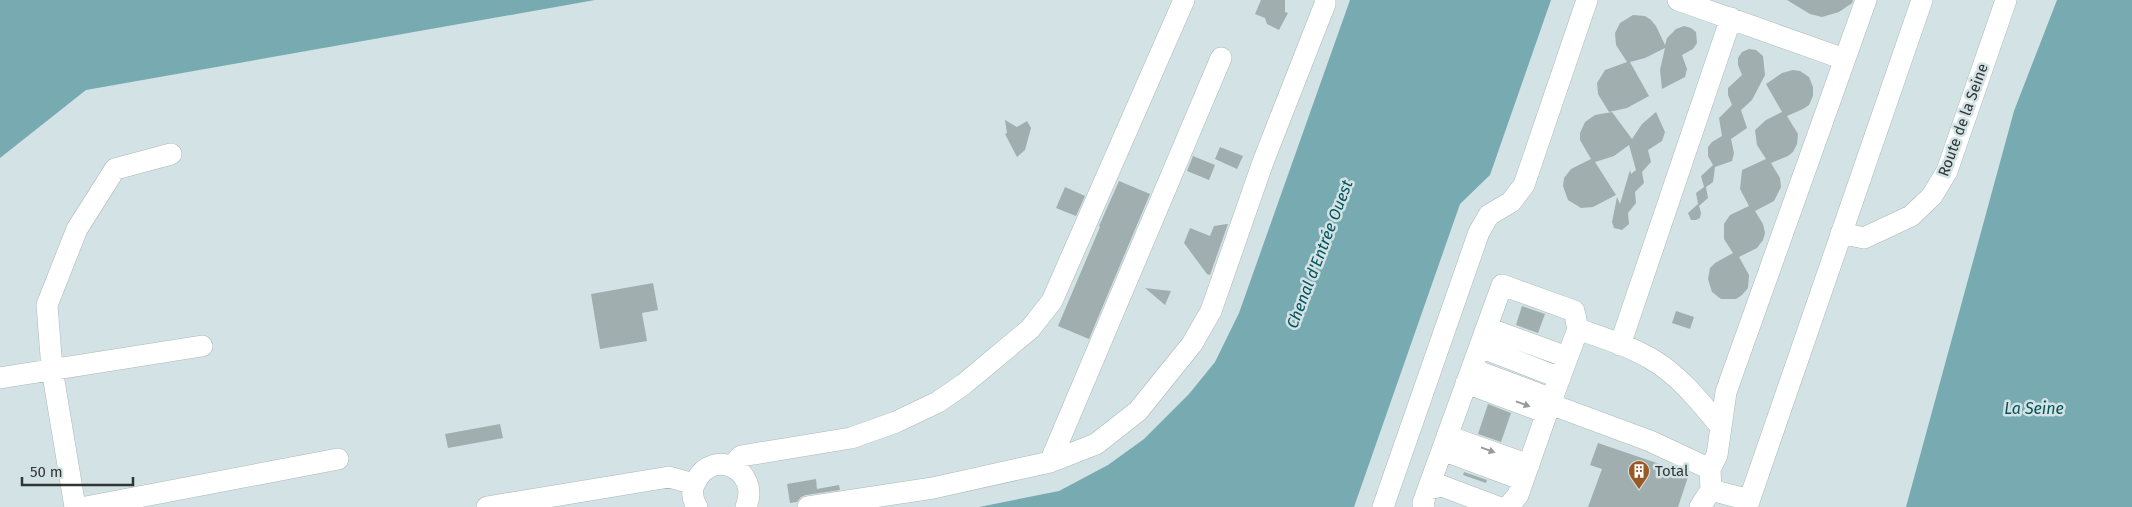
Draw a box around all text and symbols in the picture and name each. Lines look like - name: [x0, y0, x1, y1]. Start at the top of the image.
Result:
- street label: Route de la Seine: [1934, 61, 1992, 179]
- water label: Chenal d'Entrée Ouest: [1282, 177, 1357, 331]
- water label: La Seine: [2004, 399, 2064, 418]
- one-way arrow: [1516, 400, 1531, 408]
- one-way arrow: [1481, 446, 1496, 454]
- scale bar: [22, 454, 134, 486]
- building icon: Total: [1627, 459, 1651, 490]
- place label: Total: [1655, 462, 1689, 480]
- text: 50 m: [30, 463, 63, 481]

